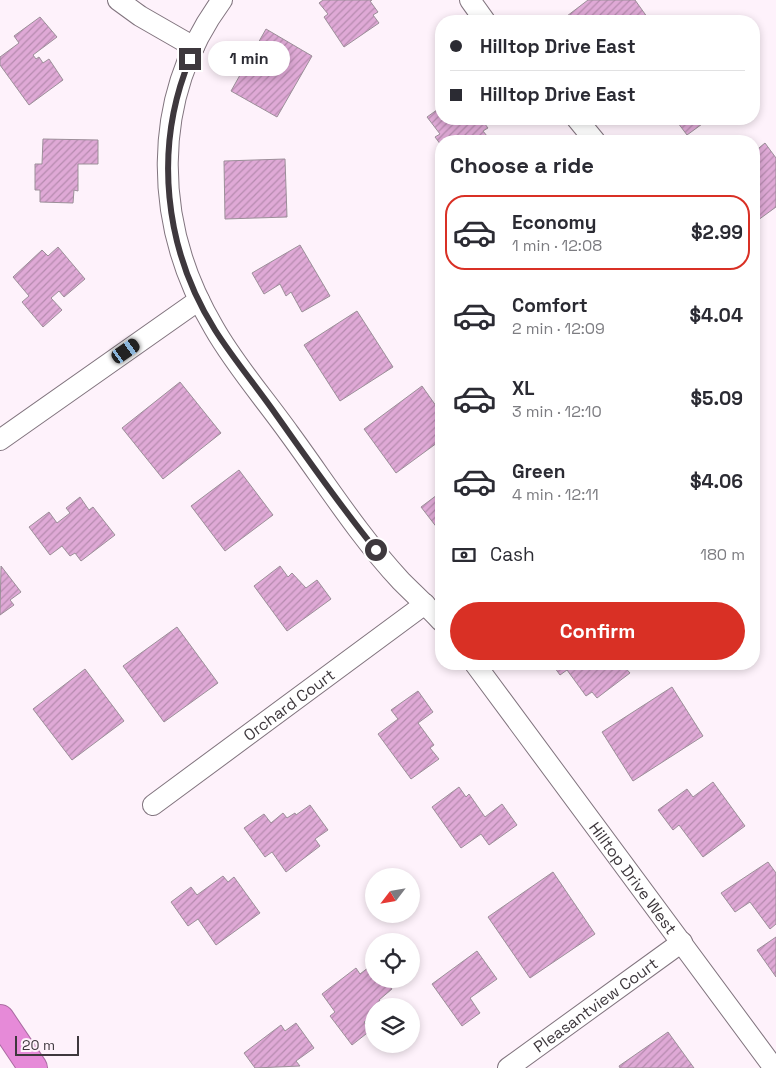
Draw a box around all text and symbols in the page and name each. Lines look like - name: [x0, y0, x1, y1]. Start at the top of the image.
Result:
- text: Hilltop Drive East: [480, 34, 636, 59]
- callout: 1 min: [208, 42, 290, 76]
- route end: [179, 48, 201, 70]
- text: 1 min: [229, 48, 269, 69]
- text: Hilltop Drive East: [480, 82, 636, 107]
- text: Choose a ride: [450, 151, 594, 179]
- icon: car: [452, 210, 497, 255]
- text: Economy: [512, 210, 596, 235]
- text: $2.99: [691, 220, 743, 245]
- text: 1 min · 12:08: [512, 235, 602, 256]
- icon: car: [452, 293, 497, 338]
- text: Comfort: [512, 293, 588, 318]
- text: $4.04: [690, 303, 743, 328]
- text: 2 min · 12:09: [512, 318, 605, 339]
- car: [109, 336, 142, 366]
- icon: car: [452, 376, 497, 421]
- text: XL: [512, 376, 535, 401]
- text: $5.09: [691, 386, 743, 411]
- text: 3 min · 12:10: [512, 401, 602, 422]
- icon: car: [452, 459, 497, 504]
- text: Green: [512, 459, 565, 484]
- text: $4.06: [690, 469, 743, 494]
- text: 4 min · 12:11: [512, 484, 599, 505]
- route start: [365, 539, 387, 561]
- icon: cash: [450, 541, 478, 569]
- text: Cash: [490, 542, 535, 567]
- text: 180 m: [700, 544, 745, 565]
- button: Confirm: [450, 602, 745, 660]
- street label: Orchard Court: [239, 664, 339, 746]
- street label: Hilltop Drive West: [584, 818, 681, 939]
- north arrow: [365, 868, 420, 922]
- map controls: [365, 868, 420, 1053]
- button: locate: [365, 933, 420, 988]
- street label: Pleasantview Court: [529, 953, 662, 1057]
- button: layers: [365, 998, 420, 1053]
- scale bar: [15, 1033, 79, 1056]
- text: 20 m: [22, 1036, 55, 1054]

